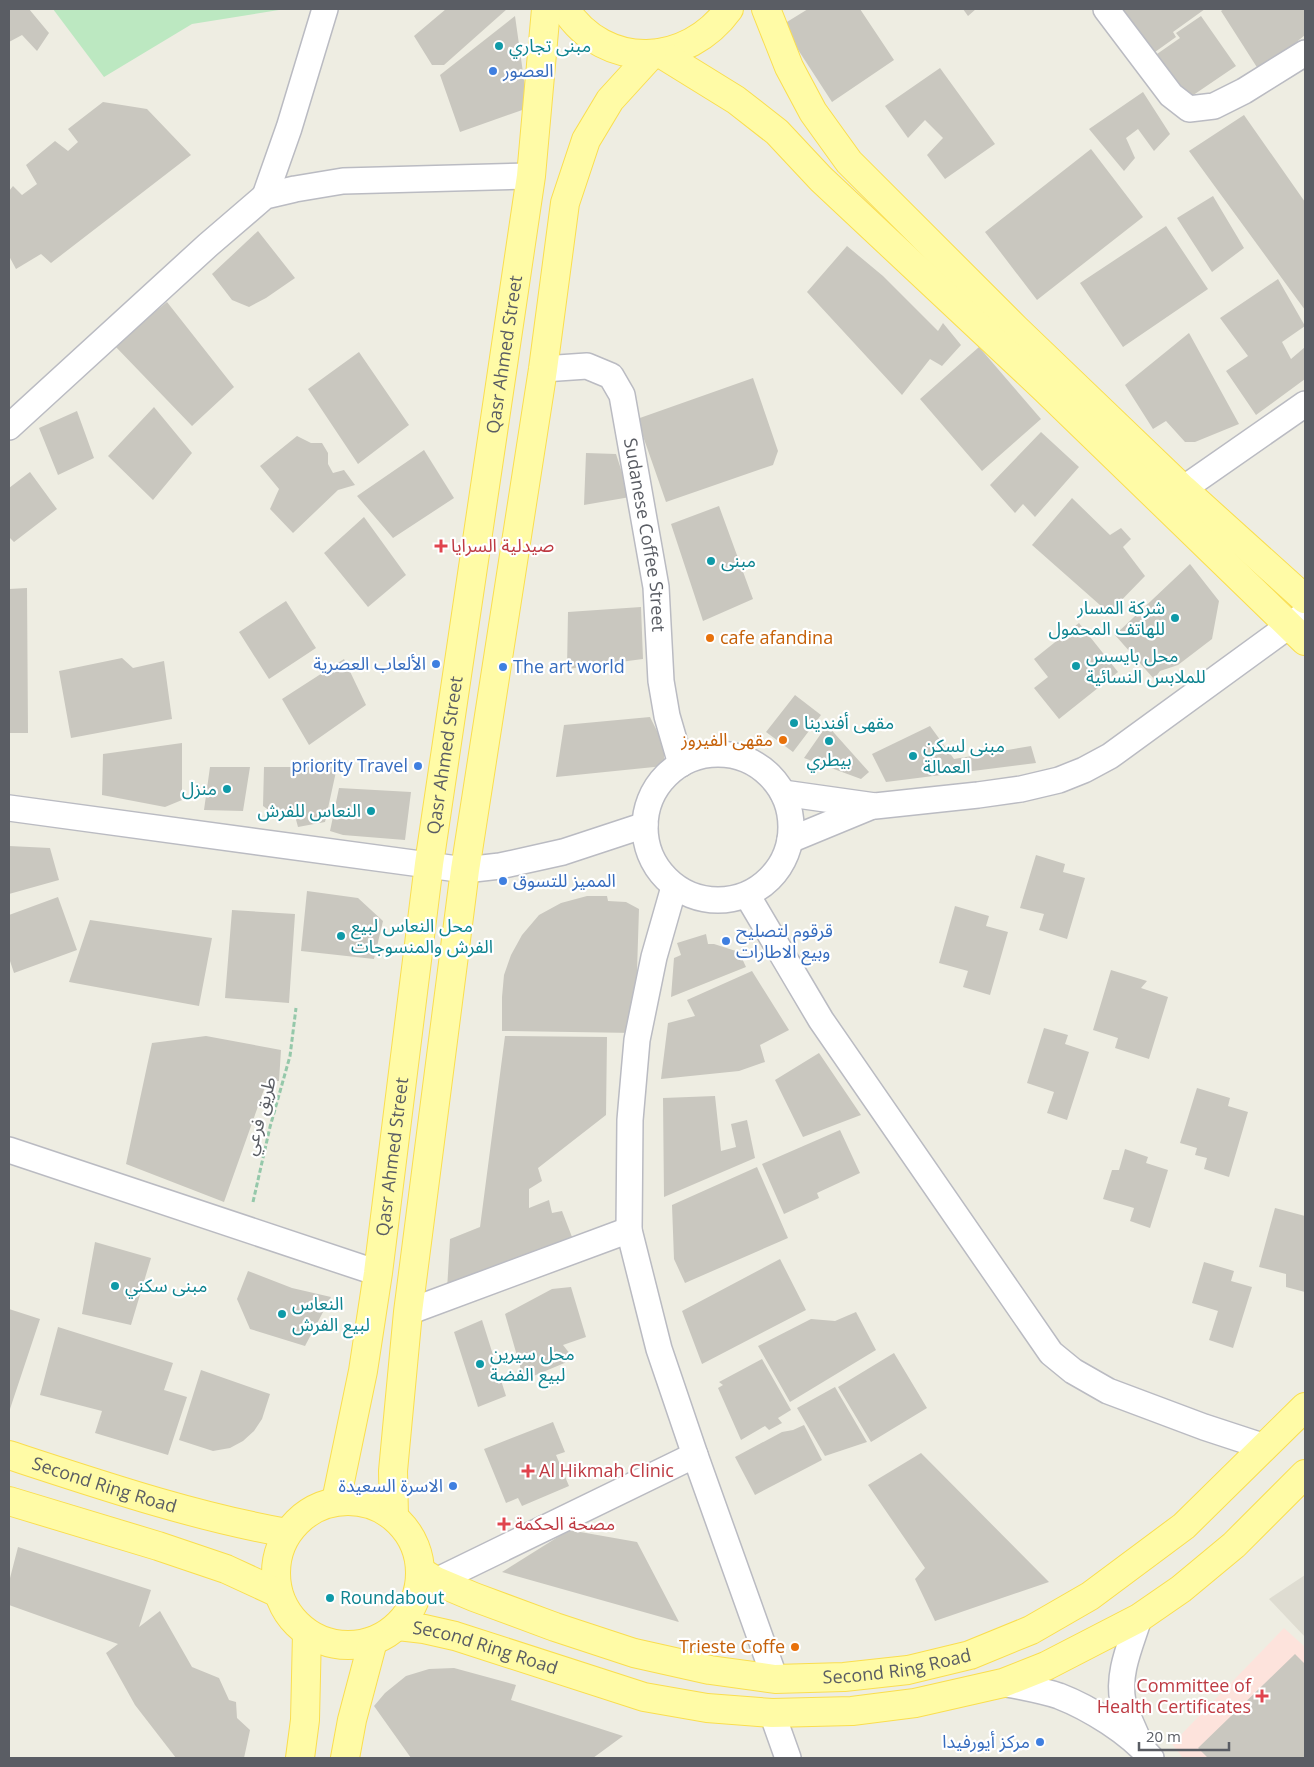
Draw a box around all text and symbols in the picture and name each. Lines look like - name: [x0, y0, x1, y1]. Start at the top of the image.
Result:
- place label: مبنى تجاري: [509, 33, 591, 59]
- marker: مبنى تجاري: [493, 40, 505, 52]
- place label: العصور: [502, 58, 554, 82]
- marker: العصور: [487, 65, 499, 77]
- street label: Qasr Ahmed Street: [480, 274, 527, 435]
- street label: Sudanese Coffee Street: [619, 436, 671, 632]
- place label: صيدلية السرايا: [451, 533, 554, 557]
- marker: صيدلية السرايا: [435, 540, 447, 552]
- place label: مبنى: [721, 548, 756, 572]
- marker: مبنى: [705, 555, 717, 567]
- place label: شركة المسار للهاتف المحمول: [1048, 595, 1165, 640]
- marker: شركة المسار للهاتف المحمول: [1169, 612, 1181, 624]
- place label: cafe afandina: [720, 625, 833, 649]
- marker: cafe afandina: [704, 632, 716, 644]
- place label: محل بايسس للملابس النسائية: [1086, 643, 1206, 688]
- place label: الألعاب العصرية: [313, 651, 426, 675]
- place label: The art world: [513, 654, 625, 678]
- marker: الألعاب العصرية: [430, 658, 442, 670]
- marker: محل بايسس للملابس النسائية: [1070, 660, 1082, 672]
- marker: The art world: [497, 661, 509, 673]
- street label: Qasr Ahmed Street: [421, 674, 468, 836]
- place label: مقهى أفندينا: [804, 710, 894, 734]
- marker: مقهى أفندينا: [788, 717, 800, 729]
- place label: مقهى الفيروز: [680, 727, 773, 751]
- place label: مبنى لسكن العمالة: [923, 733, 1005, 778]
- marker: مقهى الفيروز: [777, 734, 789, 746]
- marker: بيطري: [823, 735, 835, 747]
- place label: بيطري: [806, 747, 852, 773]
- marker: مبنى لسكن العمالة: [907, 750, 919, 762]
- place label: priority Travel: [291, 753, 408, 777]
- marker: priority Travel: [412, 760, 424, 772]
- place label: منزل: [182, 776, 217, 800]
- marker: منزل: [221, 783, 233, 795]
- place label: النعاس للفرش: [257, 798, 361, 822]
- marker: النعاس للفرش: [365, 805, 377, 817]
- place label: المميز للتسوق: [513, 868, 616, 892]
- marker: المميز للتسوق: [497, 875, 509, 887]
- place label: محل النعاس لبيع الفرش والمنسوجات: [351, 913, 493, 958]
- place label: قرقوم لتصليح وبيع الاطارات: [736, 918, 833, 966]
- marker: محل النعاس لبيع الفرش والمنسوجات: [335, 930, 347, 942]
- marker: قرقوم لتصليح وبيع الاطارات: [720, 935, 732, 947]
- street label: طريق فرعي: [237, 1074, 283, 1158]
- street label: Qasr Ahmed Street: [370, 1076, 413, 1237]
- place label: مبنى سكني: [125, 1273, 207, 1299]
- marker: مبنى سكني: [109, 1280, 121, 1292]
- place label: النعاس لبيع الفرش: [292, 1291, 370, 1339]
- marker: النعاس لبيع الفرش: [276, 1308, 288, 1320]
- place label: محل سيرين لبيع الفضة: [490, 1341, 575, 1389]
- marker: محل سيرين لبيع الفضة: [474, 1358, 486, 1370]
- street label: Second Ring Road: [29, 1450, 180, 1518]
- place label: Al Hikmah Clinic: [539, 1458, 674, 1482]
- marker: Al Hikmah Clinic: [521, 1464, 535, 1478]
- place label: الاسرة السعيدة: [339, 1473, 443, 1497]
- marker: الاسرة السعيدة: [447, 1480, 459, 1492]
- place label: مصحة الحكمة: [515, 1511, 615, 1535]
- marker: مصحة الحكمة: [497, 1517, 511, 1531]
- place label: Roundabout: [340, 1585, 444, 1609]
- marker: Roundabout: [324, 1592, 336, 1604]
- street label: Second Ring Road: [411, 1615, 561, 1679]
- place label: Trieste Coffe: [679, 1634, 785, 1658]
- marker: Trieste Coffe: [789, 1641, 801, 1653]
- street label: Second Ring Road: [822, 1642, 973, 1689]
- place label: Committee of Health Certificates: [1097, 1673, 1252, 1718]
- marker: Committee of Health Certificates: [1255, 1689, 1269, 1703]
- scale bar: [1139, 1720, 1229, 1752]
- text: 20 m: [1146, 1726, 1181, 1746]
- place label: مركز أيورفيدا: [942, 1729, 1030, 1753]
- marker: مركز أيورفيدا: [1034, 1736, 1046, 1748]

